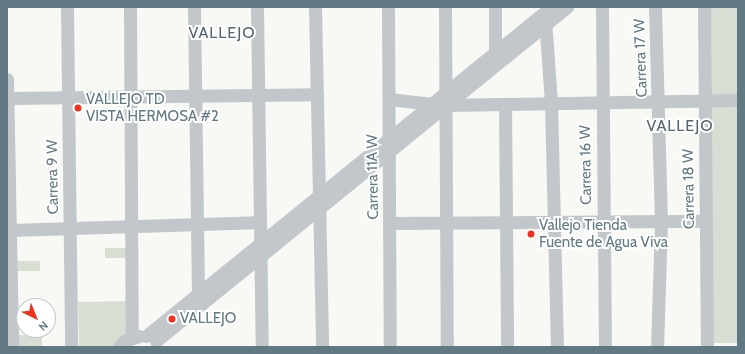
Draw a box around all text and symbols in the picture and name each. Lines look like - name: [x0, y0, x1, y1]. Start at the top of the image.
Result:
- street label: Carrera 17 W: [631, 18, 651, 98]
- district label: VALLEJO: [188, 23, 256, 43]
- place label: VALLEJO TD VISTA HERMOSA #2: [86, 90, 219, 125]
- marker: VALLEJO TD VISTA HERMOSA #2: [73, 103, 83, 113]
- district label: VALLEJO: [646, 116, 714, 136]
- street label: Carrera 16 W: [576, 125, 596, 205]
- street label: Carrera 11A W: [363, 134, 383, 220]
- street label: Carrera 9 W: [43, 139, 63, 215]
- street label: Carrera 18 W: [679, 149, 699, 229]
- place label: Vallejo Tienda Fuente de Agua Viva: [539, 216, 668, 251]
- marker: Vallejo Tienda Fuente de Agua Viva: [526, 229, 536, 239]
- north arrow: [16, 298, 56, 338]
- place label: VALLEJO: [180, 310, 236, 328]
- marker: VALLEJO: [167, 314, 177, 324]
- text: N: [36, 318, 51, 334]

